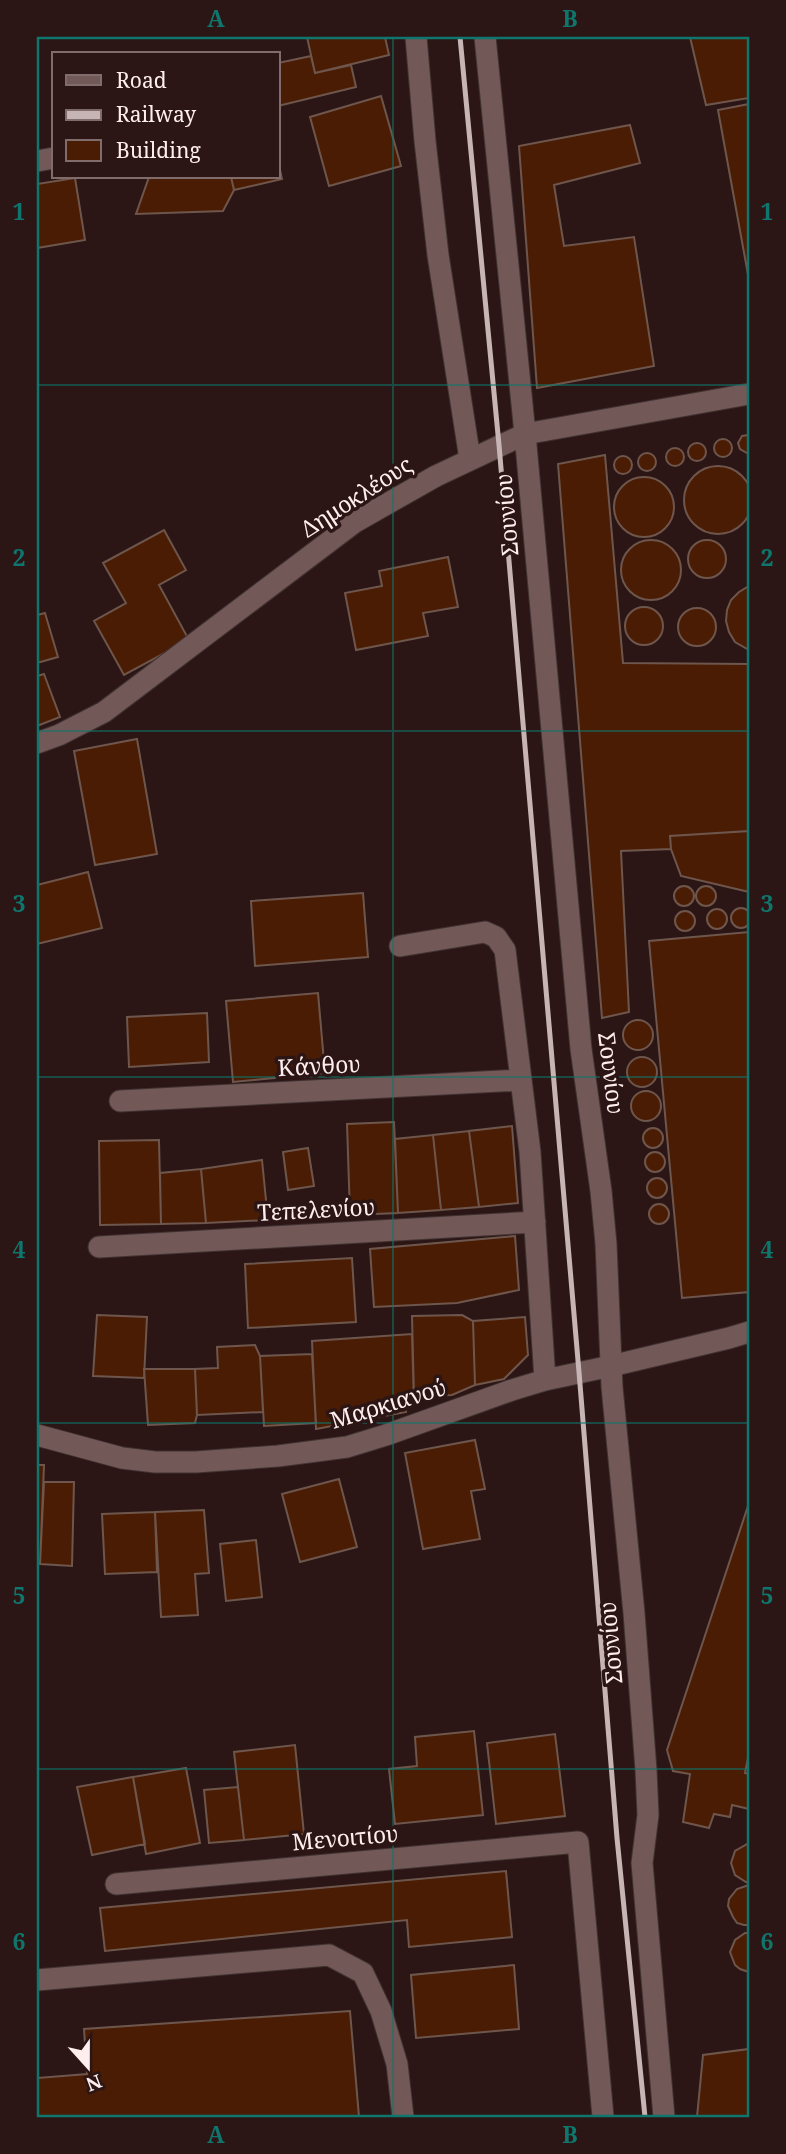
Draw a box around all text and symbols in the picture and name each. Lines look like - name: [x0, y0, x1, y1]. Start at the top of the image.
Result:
- text: A: [207, 2, 225, 34]
- text: B: [562, 2, 578, 34]
- legend: [52, 52, 280, 178]
- text: Road: [116, 66, 167, 94]
- text: Railway: [116, 100, 196, 128]
- text: Building: [116, 136, 201, 164]
- text: 1: [13, 195, 26, 227]
- text: 1: [761, 195, 774, 227]
- street label: Δημοκλέους: [294, 448, 418, 544]
- street label: Σουνίου: [486, 473, 526, 557]
- text: 2: [13, 541, 26, 573]
- text: 2: [761, 541, 774, 573]
- text: 3: [13, 887, 26, 919]
- text: 3: [761, 887, 774, 919]
- street label: Σουνίου: [591, 1030, 633, 1116]
- street label: Κάνθου: [277, 1047, 361, 1083]
- street label: Τεπελενίου: [256, 1190, 376, 1228]
- text: 4: [13, 1233, 26, 1265]
- text: 4: [761, 1233, 774, 1265]
- street label: Μαρκιανού: [326, 1370, 450, 1436]
- text: 5: [13, 1579, 26, 1611]
- text: 5: [761, 1579, 774, 1611]
- street label: Σουνίου: [590, 1601, 630, 1685]
- street label: Μενοιτίου: [291, 1816, 399, 1858]
- text: 6: [13, 1925, 26, 1957]
- text: 6: [761, 1925, 774, 1957]
- north arrow: [52, 2032, 122, 2102]
- text: N: [82, 2068, 106, 2098]
- text: A: [207, 2118, 225, 2150]
- text: B: [562, 2118, 578, 2150]

